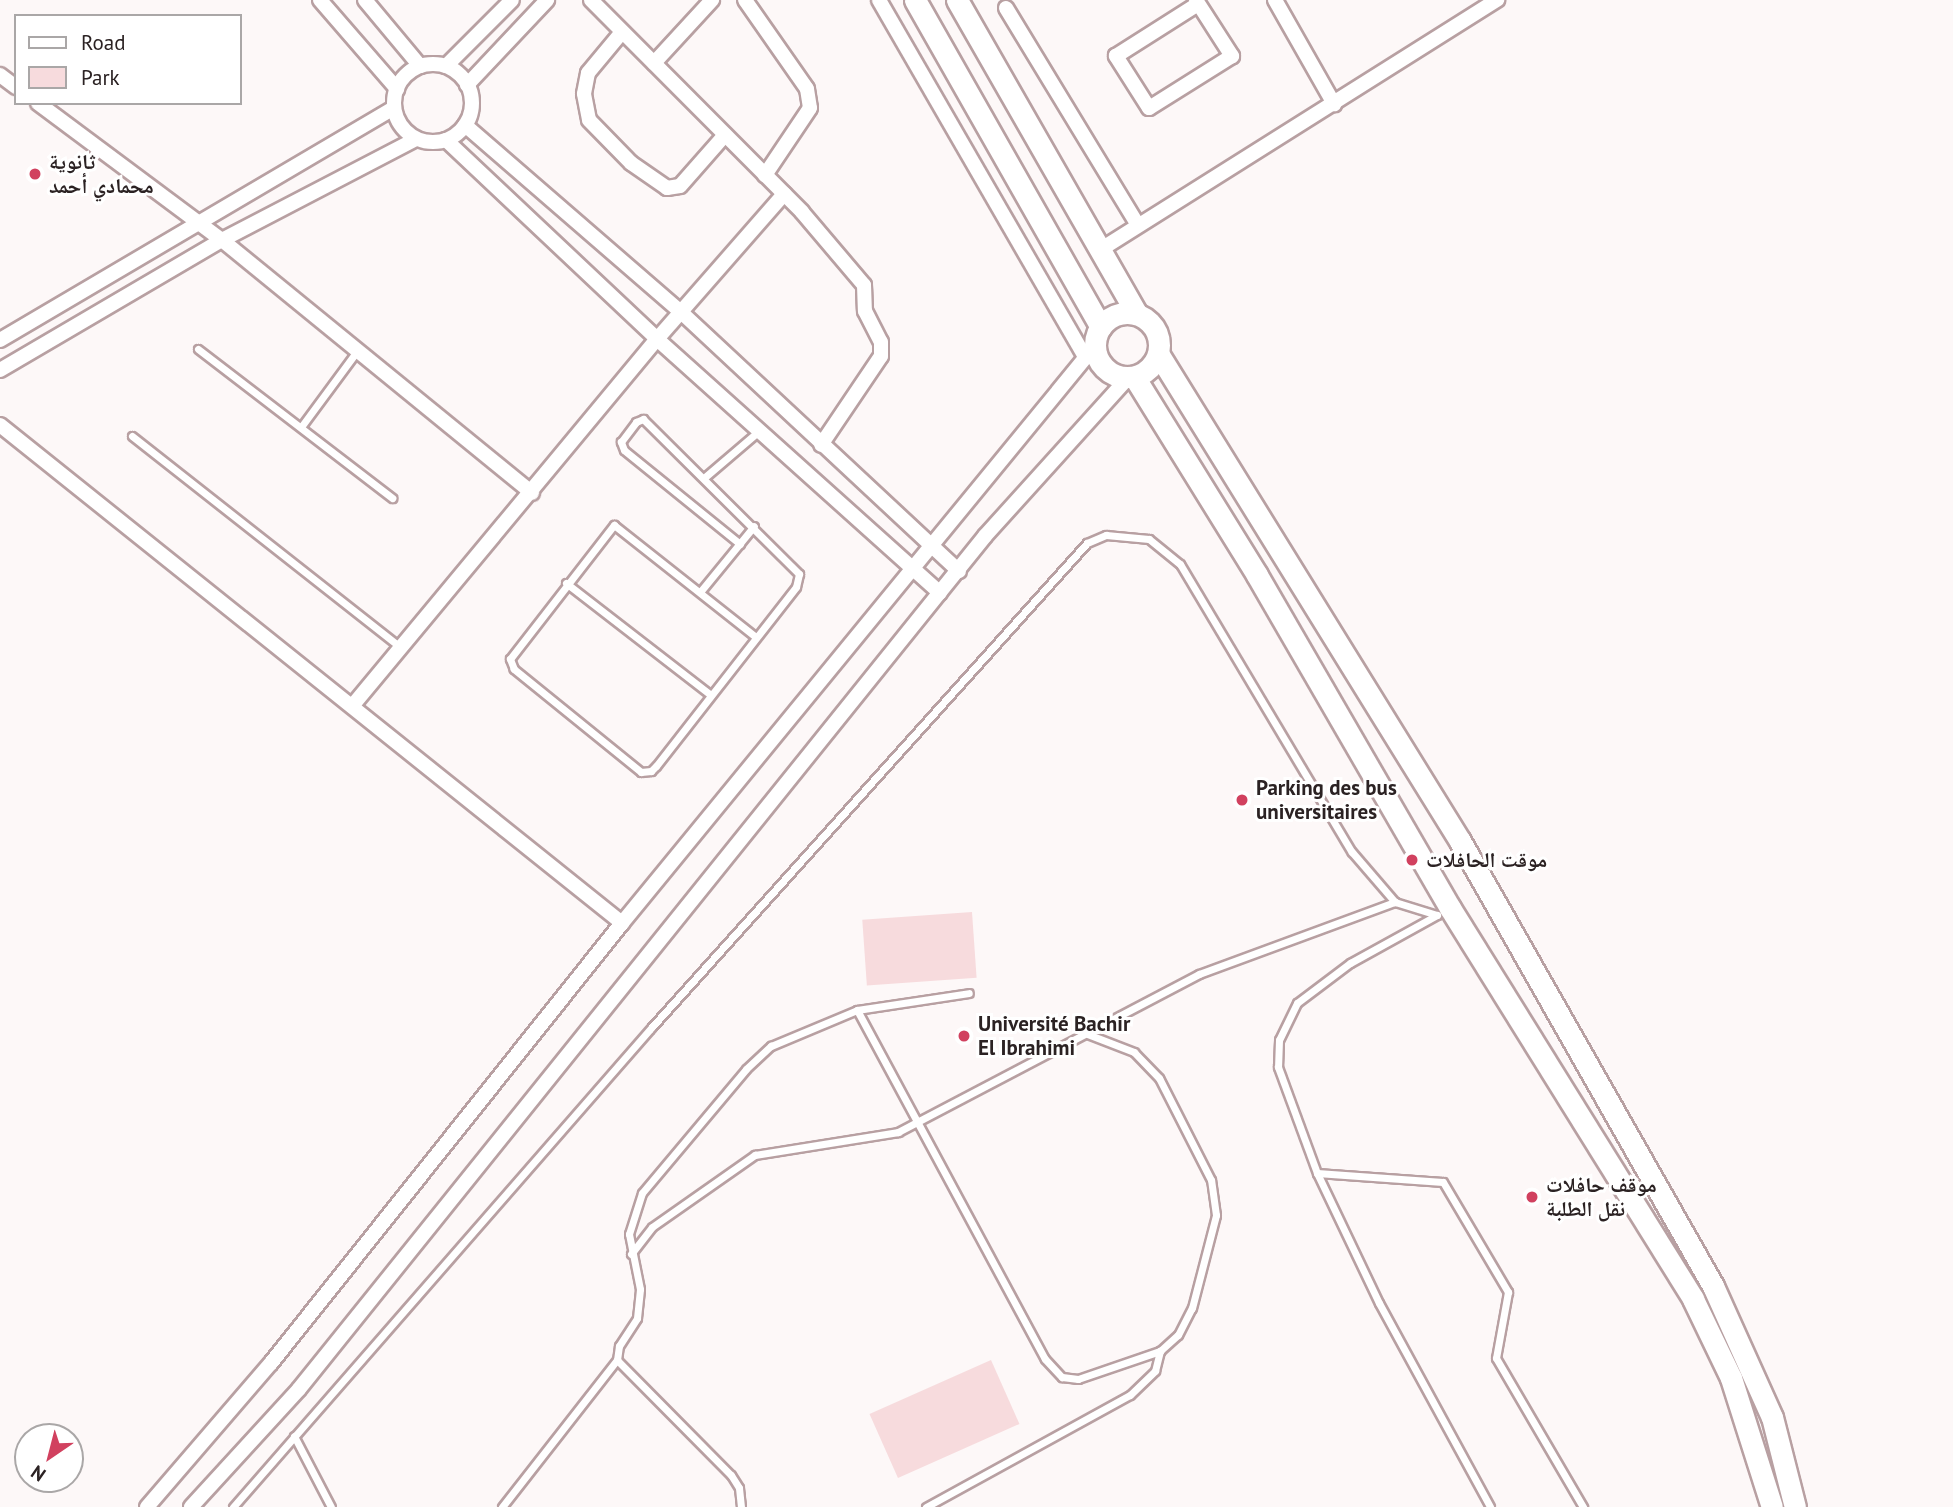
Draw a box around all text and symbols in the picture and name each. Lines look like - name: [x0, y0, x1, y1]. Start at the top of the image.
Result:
- legend: [14, 14, 242, 105]
- text: Road: [81, 29, 125, 56]
- text: Park: [81, 64, 120, 91]
- place label: ثانوية محمادي أحمد: [49, 149, 154, 199]
- marker: ثانوية محمادي أحمد: [27, 166, 43, 182]
- place label: Parking des bus universitaires: [1256, 775, 1397, 825]
- marker: Parking des bus universitaires: [1234, 792, 1250, 808]
- place label: موقت الحافلات: [1426, 847, 1547, 873]
- marker: موقت الحافلات: [1404, 852, 1420, 868]
- place label: Université Bachir El Ibrahimi: [978, 1011, 1130, 1061]
- marker: Université Bachir El Ibrahimi: [956, 1028, 972, 1044]
- place label: موقف حافلات نقل الطلبة: [1546, 1172, 1657, 1222]
- marker: موقف حافلات نقل الطلبة: [1524, 1189, 1540, 1205]
- north arrow: [14, 1423, 84, 1493]
- text: N: [26, 1460, 50, 1487]

